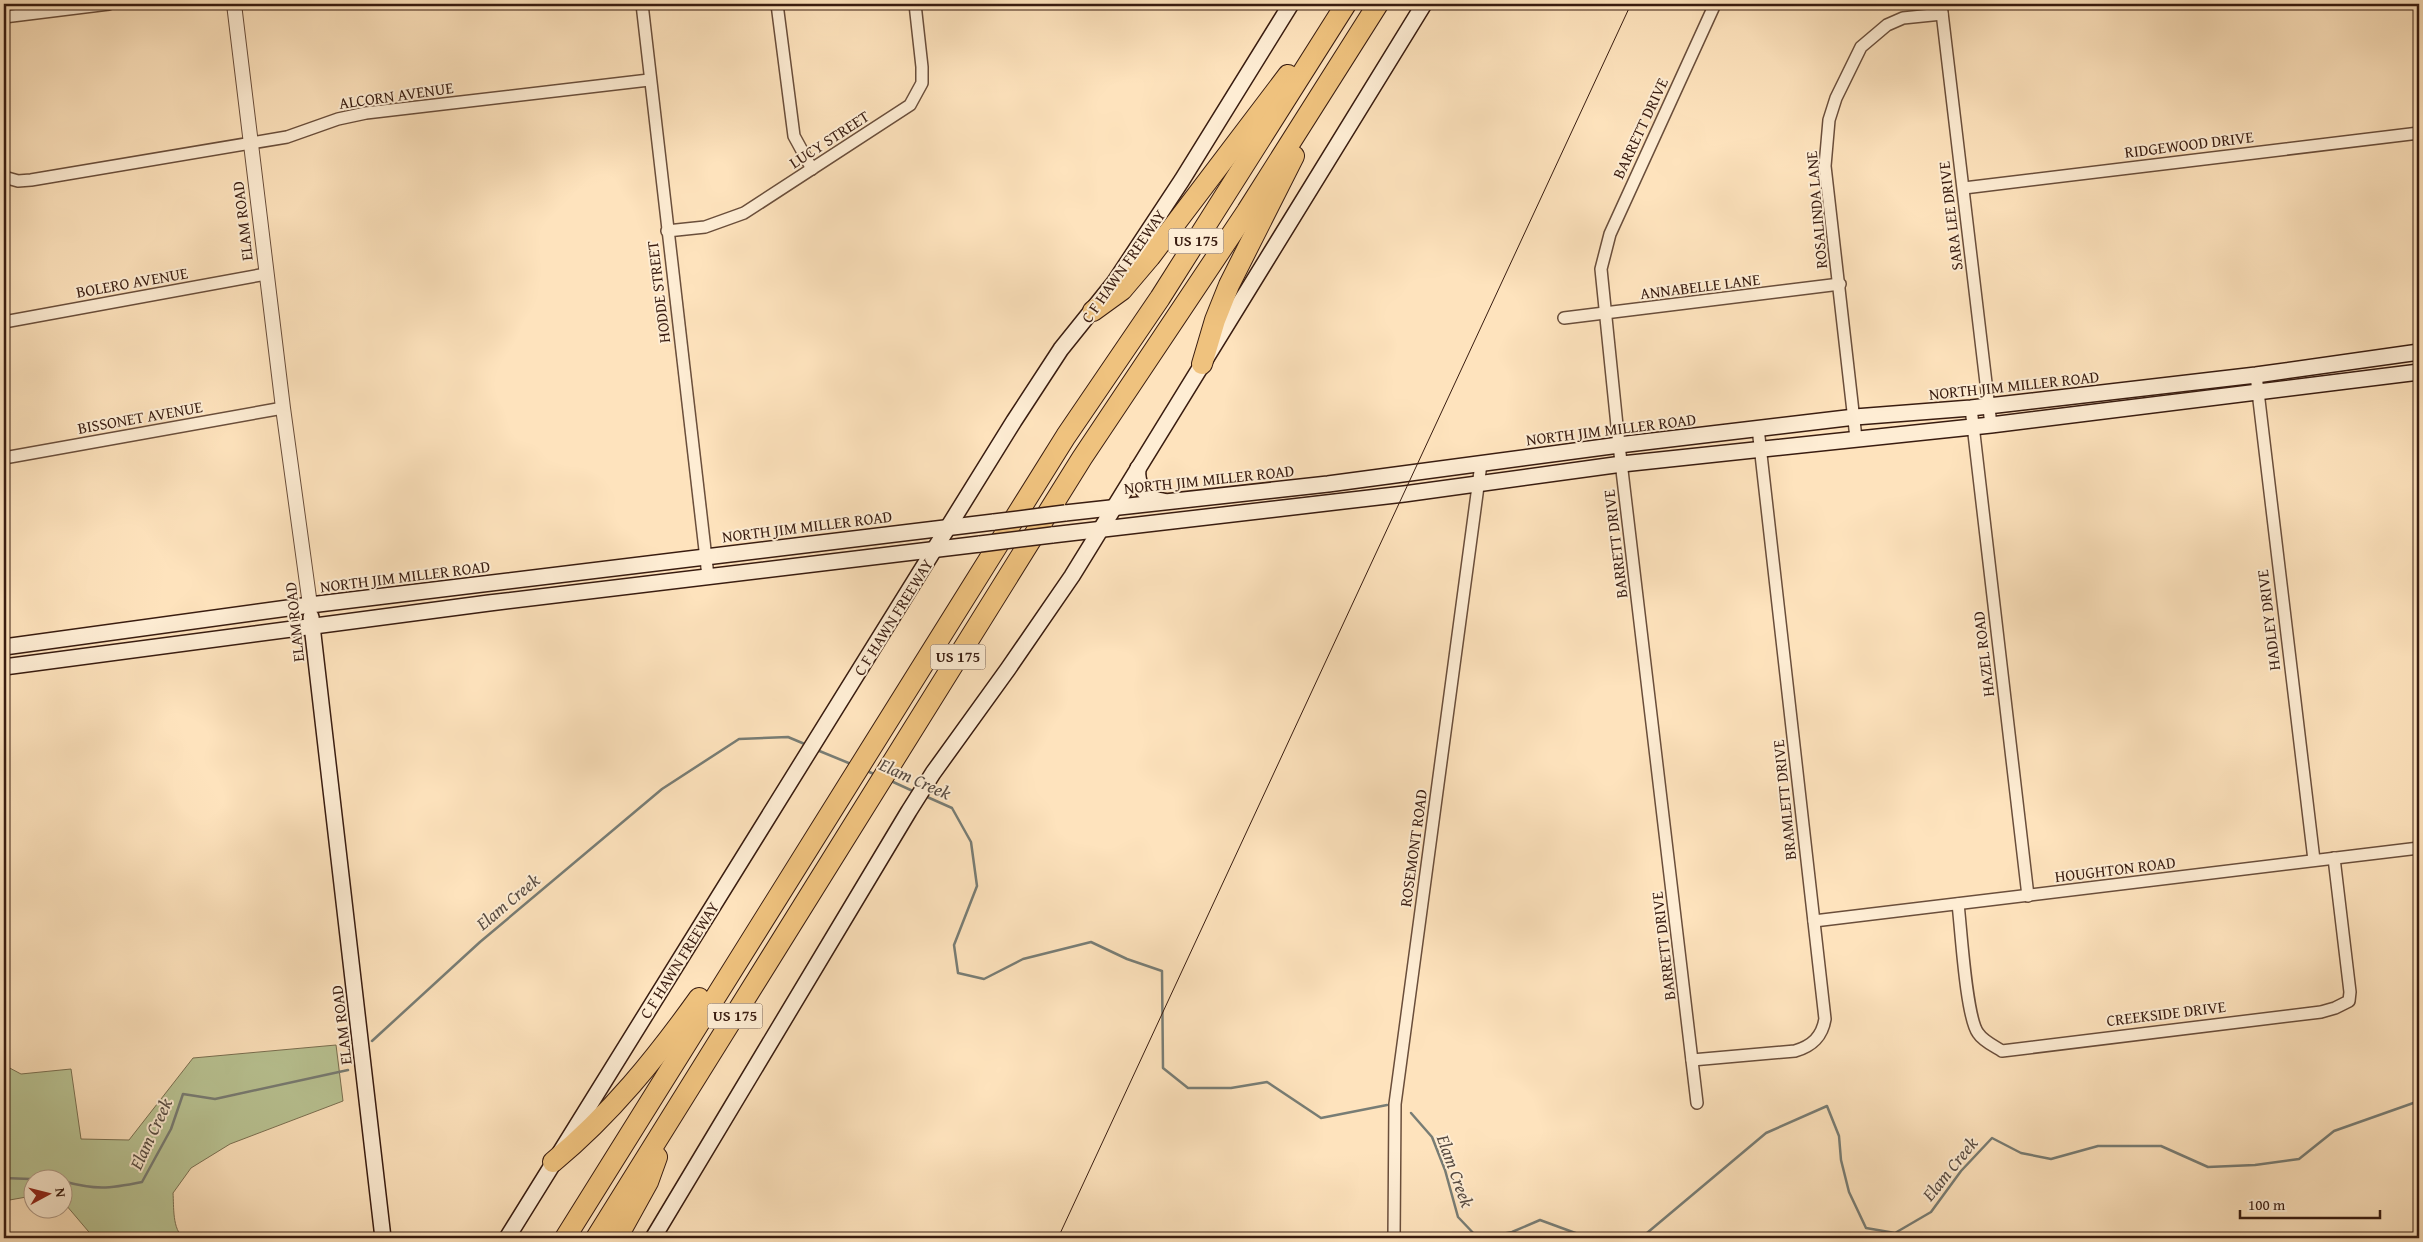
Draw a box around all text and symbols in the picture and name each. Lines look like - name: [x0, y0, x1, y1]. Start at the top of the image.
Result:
- street label: BARRETT DRIVE: [1606, 73, 1674, 183]
- street label: ALCORN AVENUE: [337, 75, 455, 115]
- street label: LUCY STREET: [784, 104, 874, 174]
- street label: RIDGEWOOD DRIVE: [2123, 124, 2255, 164]
- street label: ROSALINDA LANE: [1799, 150, 1833, 270]
- street label: SARA LEE DRIVE: [1931, 160, 1969, 272]
- street label: ELAM ROAD: [225, 179, 259, 262]
- street label: C F HAWN FREEWAY: [1075, 204, 1171, 328]
- road number: US 175: [1168, 228, 1224, 254]
- street label: HODDE STREET: [640, 240, 676, 344]
- street label: BOLERO AVENUE: [74, 260, 190, 304]
- street label: ANNABELLE LANE: [1639, 267, 1761, 305]
- street label: NORTH JIM MILLER ROAD: [1928, 364, 2101, 406]
- street label: BISSONET AVENUE: [76, 394, 204, 440]
- street label: NORTH JIM MILLER ROAD: [1525, 407, 1698, 451]
- street label: NORTH JIM MILLER ROAD: [1123, 458, 1296, 500]
- street label: BARRETT DRIVE: [1596, 488, 1634, 600]
- street label: NORTH JIM MILLER ROAD: [721, 504, 894, 548]
- street label: NORTH JIM MILLER ROAD: [319, 554, 492, 598]
- street label: C F HAWN FREEWAY: [847, 554, 939, 680]
- street label: HADLEY DRIVE: [2250, 568, 2286, 672]
- street label: ELAM ROAD: [278, 581, 310, 663]
- street label: HAZEL ROAD: [1966, 610, 2000, 698]
- road number: US 175: [930, 644, 986, 670]
- street label: BRAMLETT DRIVE: [1766, 739, 1802, 861]
- water label: Elam Creek: [874, 750, 956, 807]
- street label: ROSEMONT ROAD: [1393, 787, 1433, 908]
- street label: HOUGHTON ROAD: [2053, 850, 2177, 888]
- water label: Elam Creek: [469, 866, 546, 937]
- street label: BARRETT DRIVE: [1644, 890, 1682, 1002]
- street label: C F HAWN FREEWAY: [633, 897, 725, 1023]
- street label: ELAM ROAD: [324, 983, 358, 1066]
- street label: CREEKSIDE DRIVE: [2105, 994, 2227, 1032]
- road number: US 175: [708, 1004, 762, 1028]
- water label: Elam Creek: [122, 1093, 179, 1175]
- water label: Elam Creek: [1429, 1130, 1481, 1212]
- water label: Elam Creek: [1915, 1130, 1984, 1207]
- north arrow: [22, 1170, 72, 1220]
- text: N: [50, 1187, 71, 1199]
- scale bar: [2240, 1187, 2380, 1219]
- text: 100 m: [2248, 1194, 2286, 1215]

